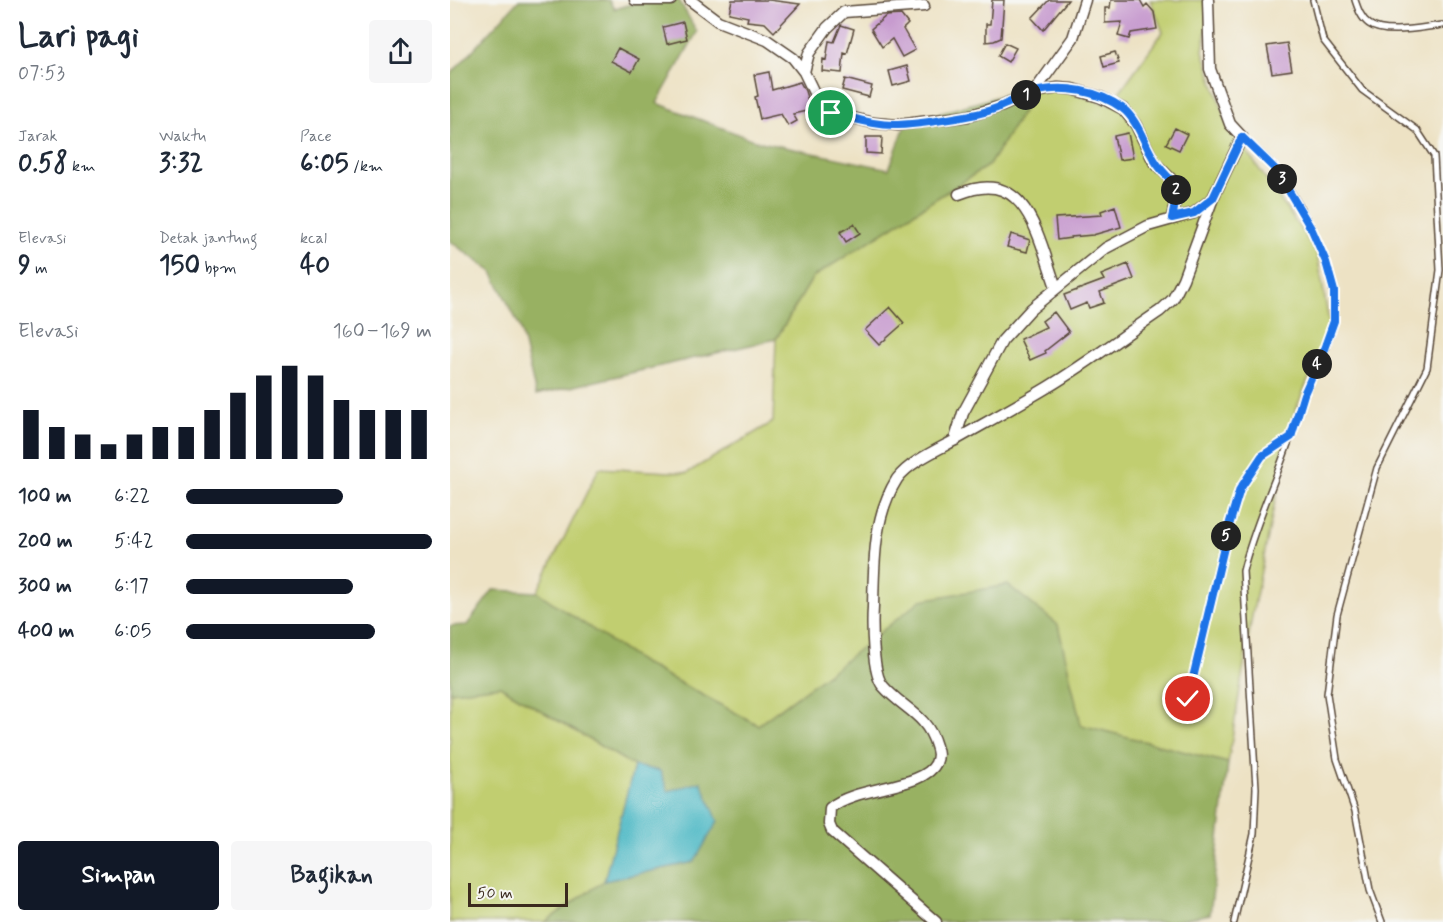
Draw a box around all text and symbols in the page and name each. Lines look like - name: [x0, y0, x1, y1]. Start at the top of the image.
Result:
- text: Lari pagi: [18, 15, 139, 59]
- button: share: [369, 20, 432, 83]
- text: 07:53: [18, 60, 65, 87]
- pin: 1: [1011, 80, 1041, 110]
- text: 1: [1022, 84, 1030, 105]
- pin: [805, 87, 856, 138]
- icon: arrive: [814, 96, 847, 129]
- text: Jarak: [18, 126, 57, 147]
- text: Waktu: [159, 126, 206, 147]
- text: Pace: [300, 126, 332, 147]
- text: 0.58: [18, 147, 68, 181]
- text: 3:32: [159, 147, 203, 181]
- text: 6:05: [300, 147, 349, 181]
- text: km: [68, 156, 95, 177]
- text: /km: [349, 156, 383, 177]
- pin: 3: [1267, 164, 1297, 194]
- text: 3: [1278, 168, 1286, 189]
- pin: 2: [1161, 175, 1191, 205]
- text: 2: [1172, 179, 1180, 200]
- text: Elevasi: [18, 228, 66, 249]
- text: Detak jantung: [159, 228, 258, 249]
- text: kcal: [300, 228, 327, 249]
- text: 9: [18, 249, 31, 283]
- text: 150: [159, 249, 200, 283]
- text: 40: [300, 249, 330, 283]
- text: m: [31, 258, 48, 279]
- text: bpm: [200, 258, 237, 279]
- text: Elevasi: [18, 318, 78, 345]
- text: 160–169 m: [333, 318, 432, 345]
- pin: 4: [1302, 349, 1332, 379]
- text: 4: [1312, 353, 1322, 374]
- text: 100 m: [18, 483, 72, 510]
- text: 6:22: [114, 483, 150, 510]
- pin: 5: [1211, 521, 1241, 551]
- text: 5: [1221, 525, 1231, 546]
- text: 200 m: [18, 528, 73, 555]
- text: 5:42: [114, 528, 154, 555]
- text: 300 m: [18, 573, 72, 600]
- text: 6:17: [114, 573, 149, 600]
- text: 400 m: [18, 618, 74, 645]
- text: 6:05: [114, 618, 151, 645]
- pin: [1162, 673, 1213, 724]
- icon: check: [1171, 682, 1204, 715]
- button: Simpan: [18, 841, 219, 910]
- button: Bagikan: [231, 841, 432, 910]
- scale bar: [468, 880, 568, 908]
- text: 50 m: [477, 883, 513, 904]

